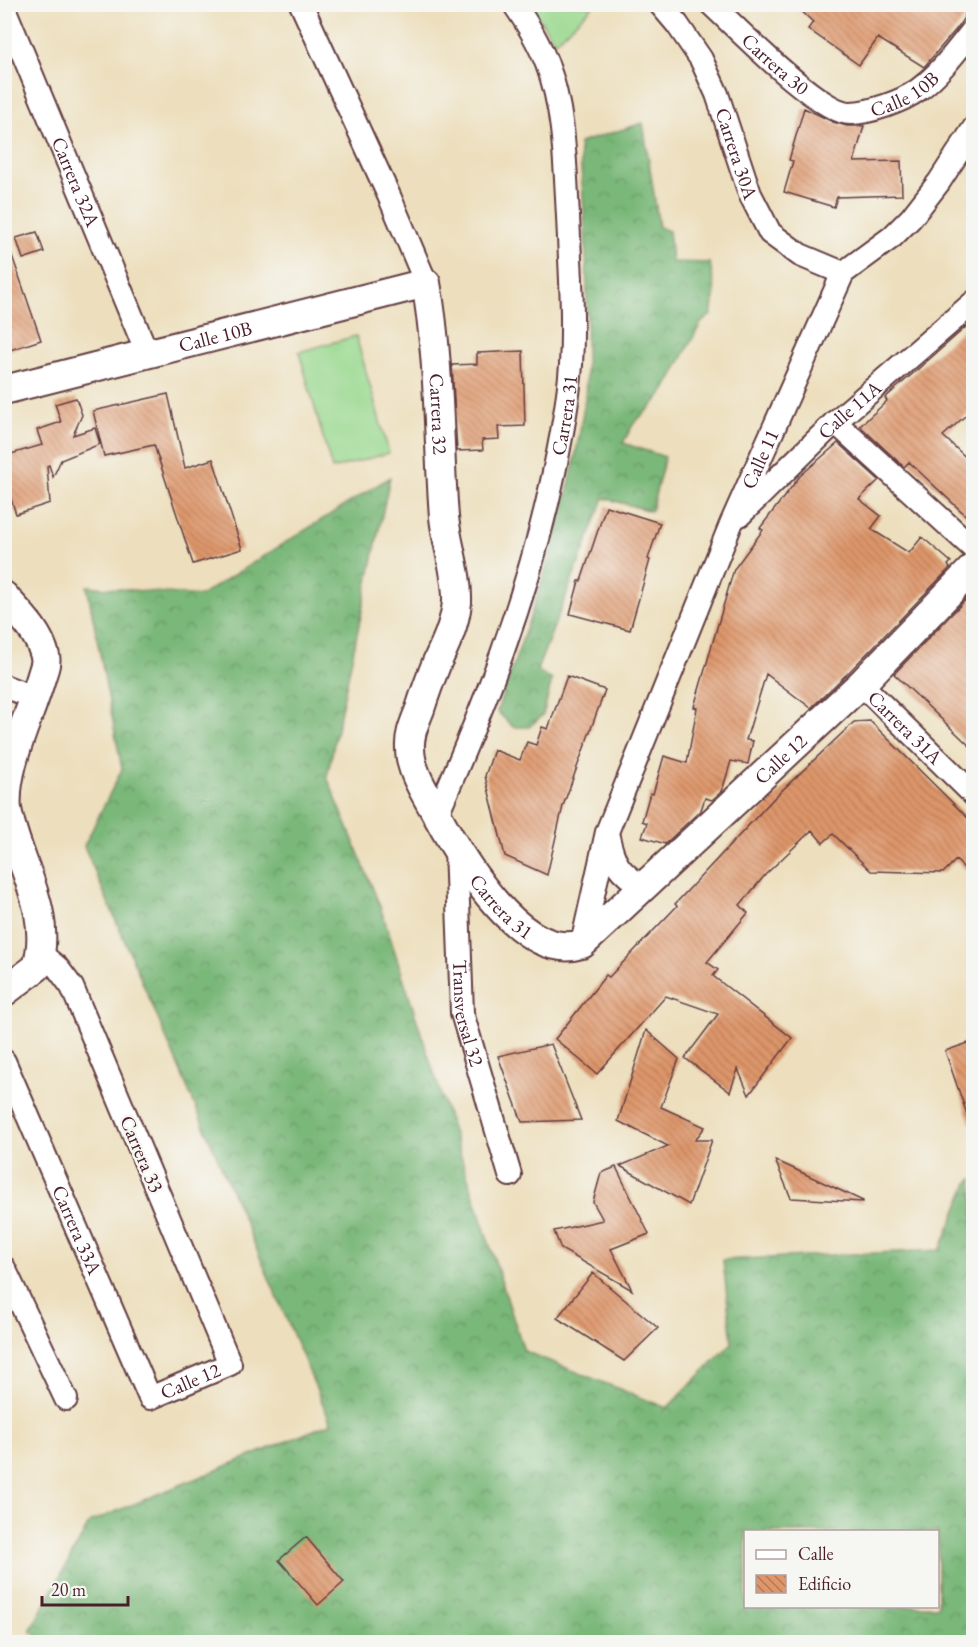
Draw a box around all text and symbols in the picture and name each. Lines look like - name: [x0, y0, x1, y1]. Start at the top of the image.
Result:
- street label: Carrera 30: [736, 27, 815, 101]
- street label: Calle 10B: [867, 65, 944, 123]
- street label: Carrera 30A: [709, 104, 764, 203]
- street label: Carrera 32A: [46, 133, 106, 231]
- street label: Calle 10B: [176, 315, 255, 358]
- street label: Carrera 32: [424, 373, 453, 455]
- street label: Carrera 31: [545, 374, 583, 458]
- street label: Calle 11A: [812, 375, 887, 445]
- street label: Calle 11: [735, 425, 785, 493]
- street label: Carrera 31A: [862, 685, 948, 770]
- street label: Calle 12: [749, 728, 813, 790]
- street label: Carrera 31: [464, 869, 538, 945]
- street label: Transversal 32: [447, 959, 490, 1070]
- street label: Carrera 33: [114, 1112, 170, 1196]
- street label: Carrera 33A: [46, 1181, 108, 1279]
- street label: Calle 12: [156, 1356, 225, 1405]
- legend: [744, 1530, 939, 1608]
- text: Calle: [798, 1542, 834, 1565]
- scale bar: [42, 1569, 128, 1607]
- text: Edificio: [798, 1572, 851, 1595]
- text: 20 m: [51, 1578, 86, 1601]

